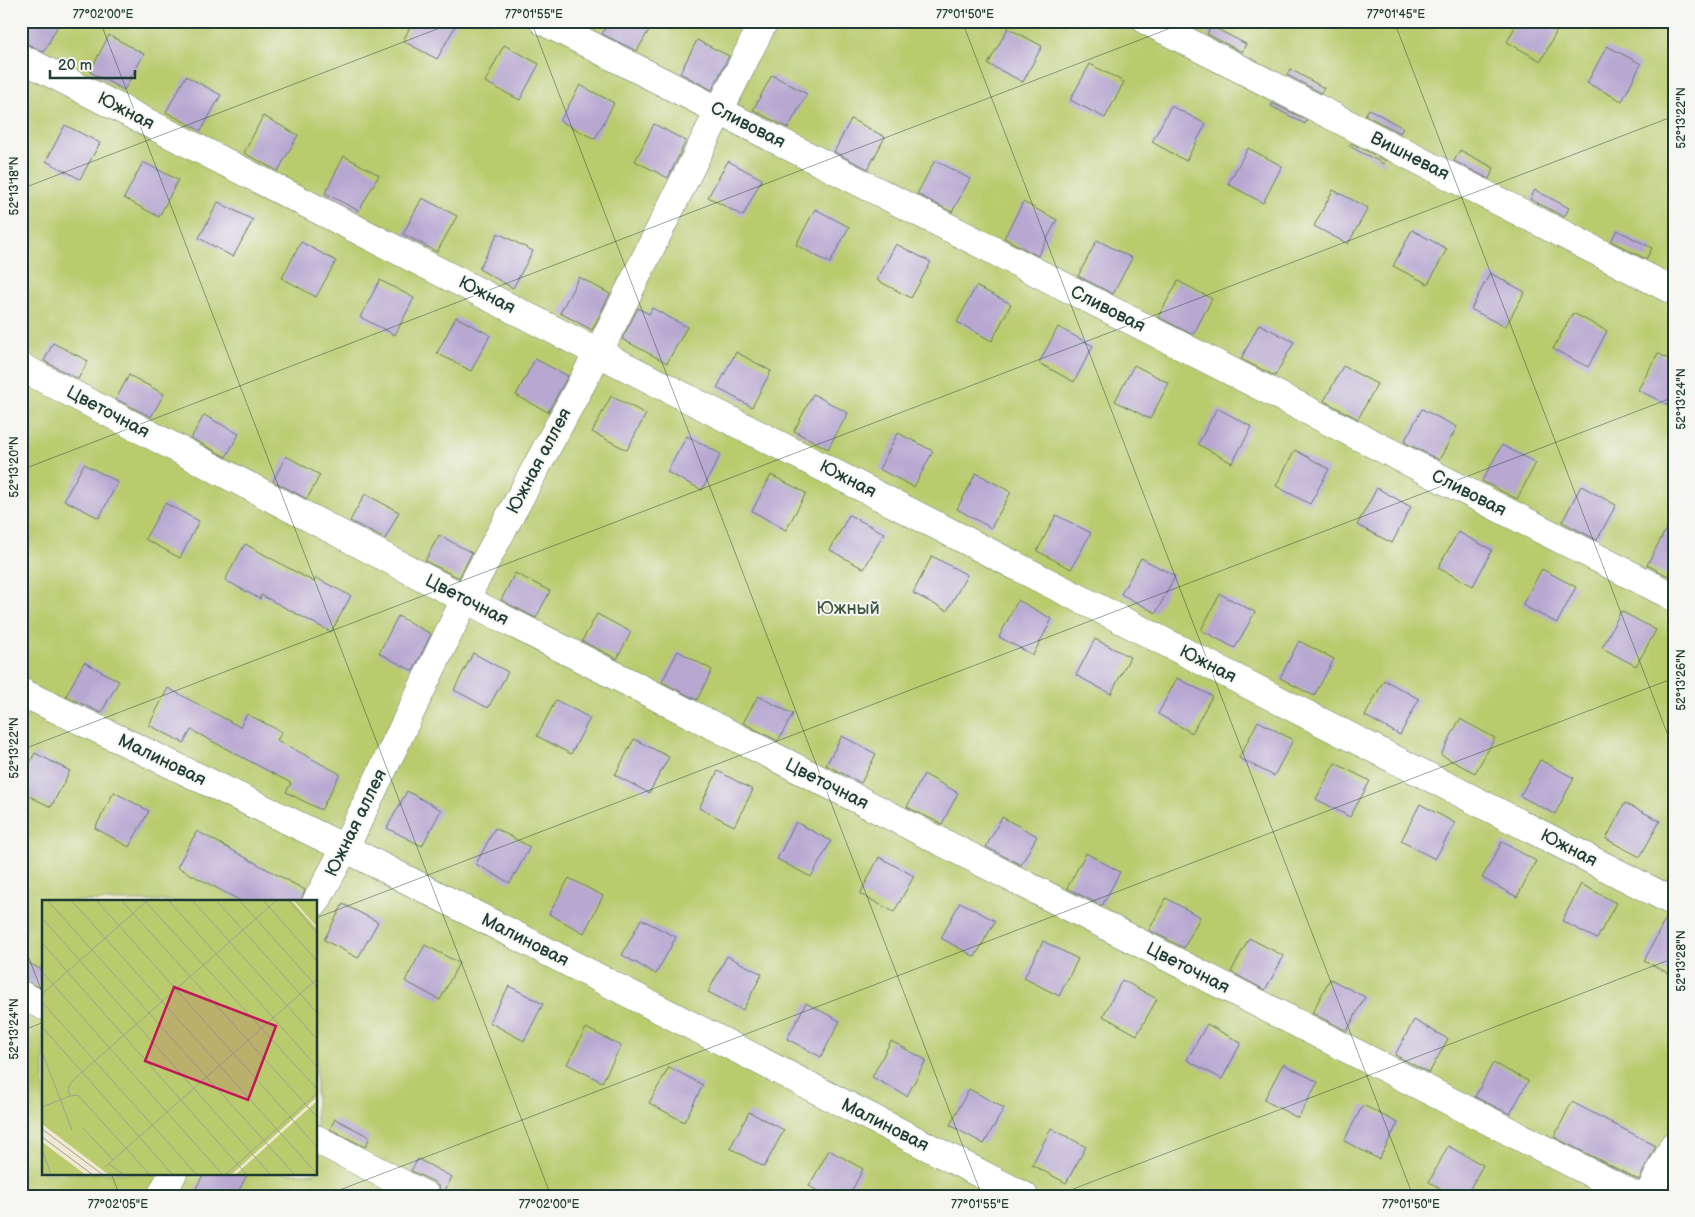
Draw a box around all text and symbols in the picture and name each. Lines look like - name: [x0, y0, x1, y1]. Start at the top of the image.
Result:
- text: 77°02'00"E: [73, 7, 133, 22]
- text: 77°01'55"E: [505, 7, 563, 22]
- text: 77°01'50"E: [936, 7, 994, 22]
- text: 77°01'45"E: [1367, 7, 1425, 22]
- scale bar: [50, 48, 135, 80]
- text: 20 m: [58, 56, 92, 75]
- text: 52°13'22"N: [1674, 87, 1689, 149]
- street label: Южная: [94, 88, 158, 134]
- street label: Сливовая: [707, 97, 789, 153]
- street label: Вишневая: [1367, 127, 1453, 185]
- text: 52°13'18"N: [7, 157, 22, 215]
- street label: Южная: [455, 272, 519, 318]
- street label: Сливовая: [1067, 281, 1149, 337]
- text: 52°13'24"N: [1674, 368, 1689, 430]
- street label: Цветочная: [63, 381, 153, 443]
- street label: Южная аллея: [502, 404, 576, 518]
- text: 52°13'20"N: [7, 436, 22, 498]
- street label: Южная: [816, 456, 880, 502]
- street label: Сливовая: [1428, 465, 1510, 521]
- street label: Цветочная: [422, 570, 512, 630]
- park label: Южный: [816, 598, 880, 619]
- street label: Южная: [1176, 641, 1240, 687]
- text: 52°13'26"N: [1674, 649, 1689, 711]
- text: 52°13'22"N: [7, 717, 22, 779]
- street label: Малиновая: [114, 730, 210, 790]
- street label: Цветочная: [782, 754, 872, 814]
- street label: Южная аллея: [321, 766, 391, 880]
- street label: Южная: [1537, 825, 1601, 871]
- inset map: [42, 900, 318, 1174]
- street label: Малиновая: [478, 909, 572, 971]
- text: 52°13'28"N: [1674, 930, 1689, 992]
- street label: Цветочная: [1143, 938, 1233, 998]
- text: 52°13'24"N: [7, 998, 22, 1060]
- street label: Малиновая: [838, 1094, 932, 1156]
- text: 77°02'05"E: [88, 1197, 148, 1212]
- text: 77°02'00"E: [519, 1197, 579, 1212]
- text: 77°01'55"E: [951, 1197, 1009, 1212]
- text: 77°01'50"E: [1382, 1197, 1440, 1212]

